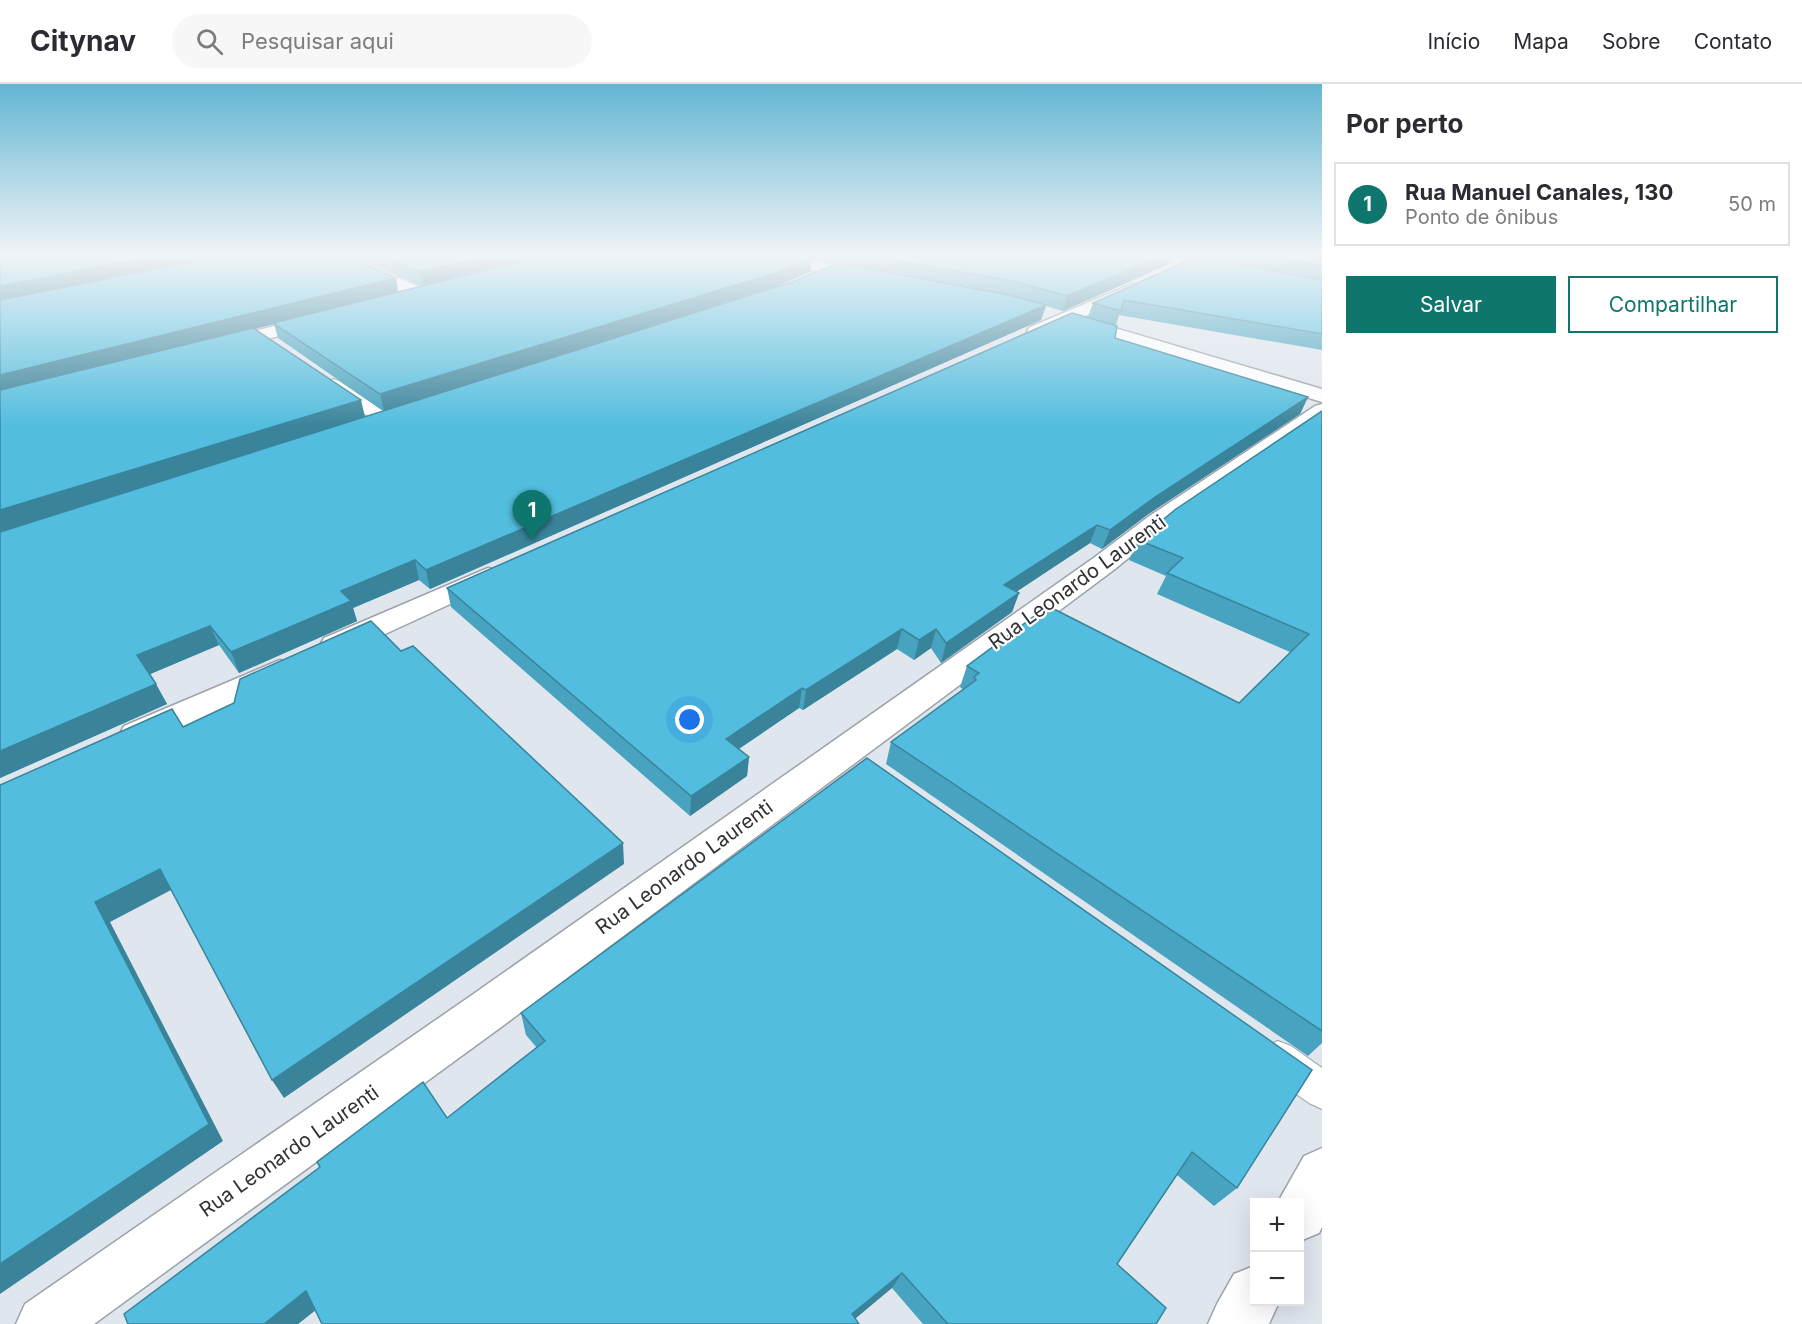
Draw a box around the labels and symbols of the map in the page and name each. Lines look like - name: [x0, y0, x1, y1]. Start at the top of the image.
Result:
- pin: 1: [512, 490, 552, 540]
- street label: Rua Leonardo Laurenti: [984, 510, 1170, 654]
- your location: [675, 705, 704, 734]
- street label: Rua Leonardo Laurenti: [591, 795, 777, 939]
- street label: Rua Leonardo Laurenti: [195, 1080, 383, 1222]

